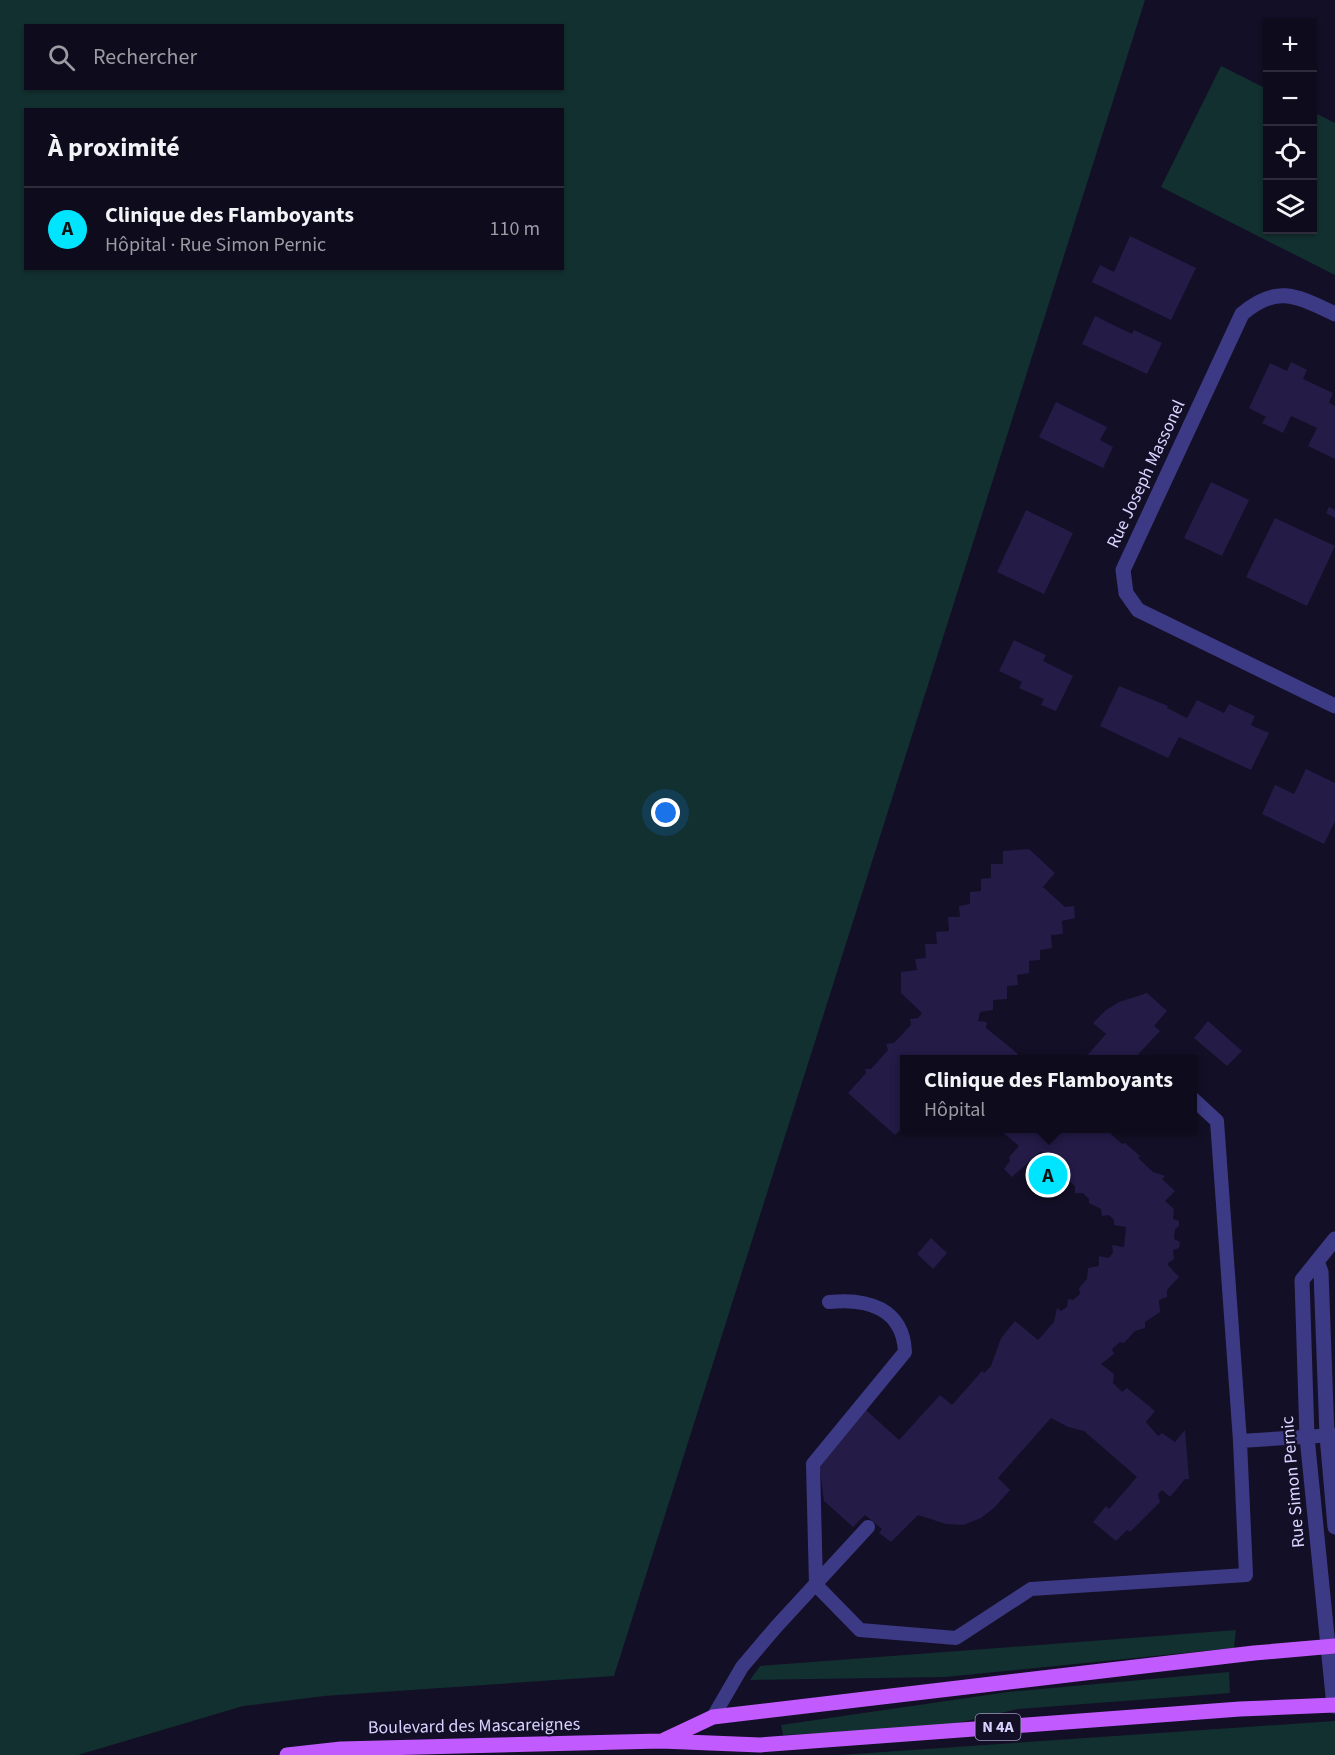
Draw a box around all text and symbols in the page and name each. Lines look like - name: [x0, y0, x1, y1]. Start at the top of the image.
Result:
- map controls: [1263, 18, 1317, 234]
- button: +: [1263, 18, 1317, 72]
- search box: [24, 24, 564, 90]
- icon: search: [45, 41, 78, 74]
- text: Rechercher: [93, 41, 197, 73]
- button: −: [1263, 72, 1317, 126]
- button: locate: [1263, 126, 1317, 180]
- text: À proximité: [48, 129, 180, 166]
- button: layers: [1263, 180, 1317, 234]
- text: Clinique des Flamboyants: [105, 199, 354, 231]
- text: A: [62, 215, 73, 243]
- text: 110 m: [490, 215, 540, 243]
- text: Hôpital · Rue Simon Pernic: [105, 231, 326, 259]
- street label: Rue Joseph Massonel: [1101, 396, 1191, 552]
- your location: [651, 798, 680, 827]
- popup: [900, 1055, 1197, 1133]
- text: Clinique des Flamboyants: [924, 1064, 1173, 1096]
- text: Hôpital: [924, 1096, 985, 1124]
- pin: A: [1028, 1152, 1068, 1198]
- street label: Rue Simon Pernic: [1275, 1415, 1311, 1549]
- street label: Boulevard des Mascareignes: [368, 1712, 580, 1740]
- road number: N 4A: [976, 1714, 1020, 1740]

